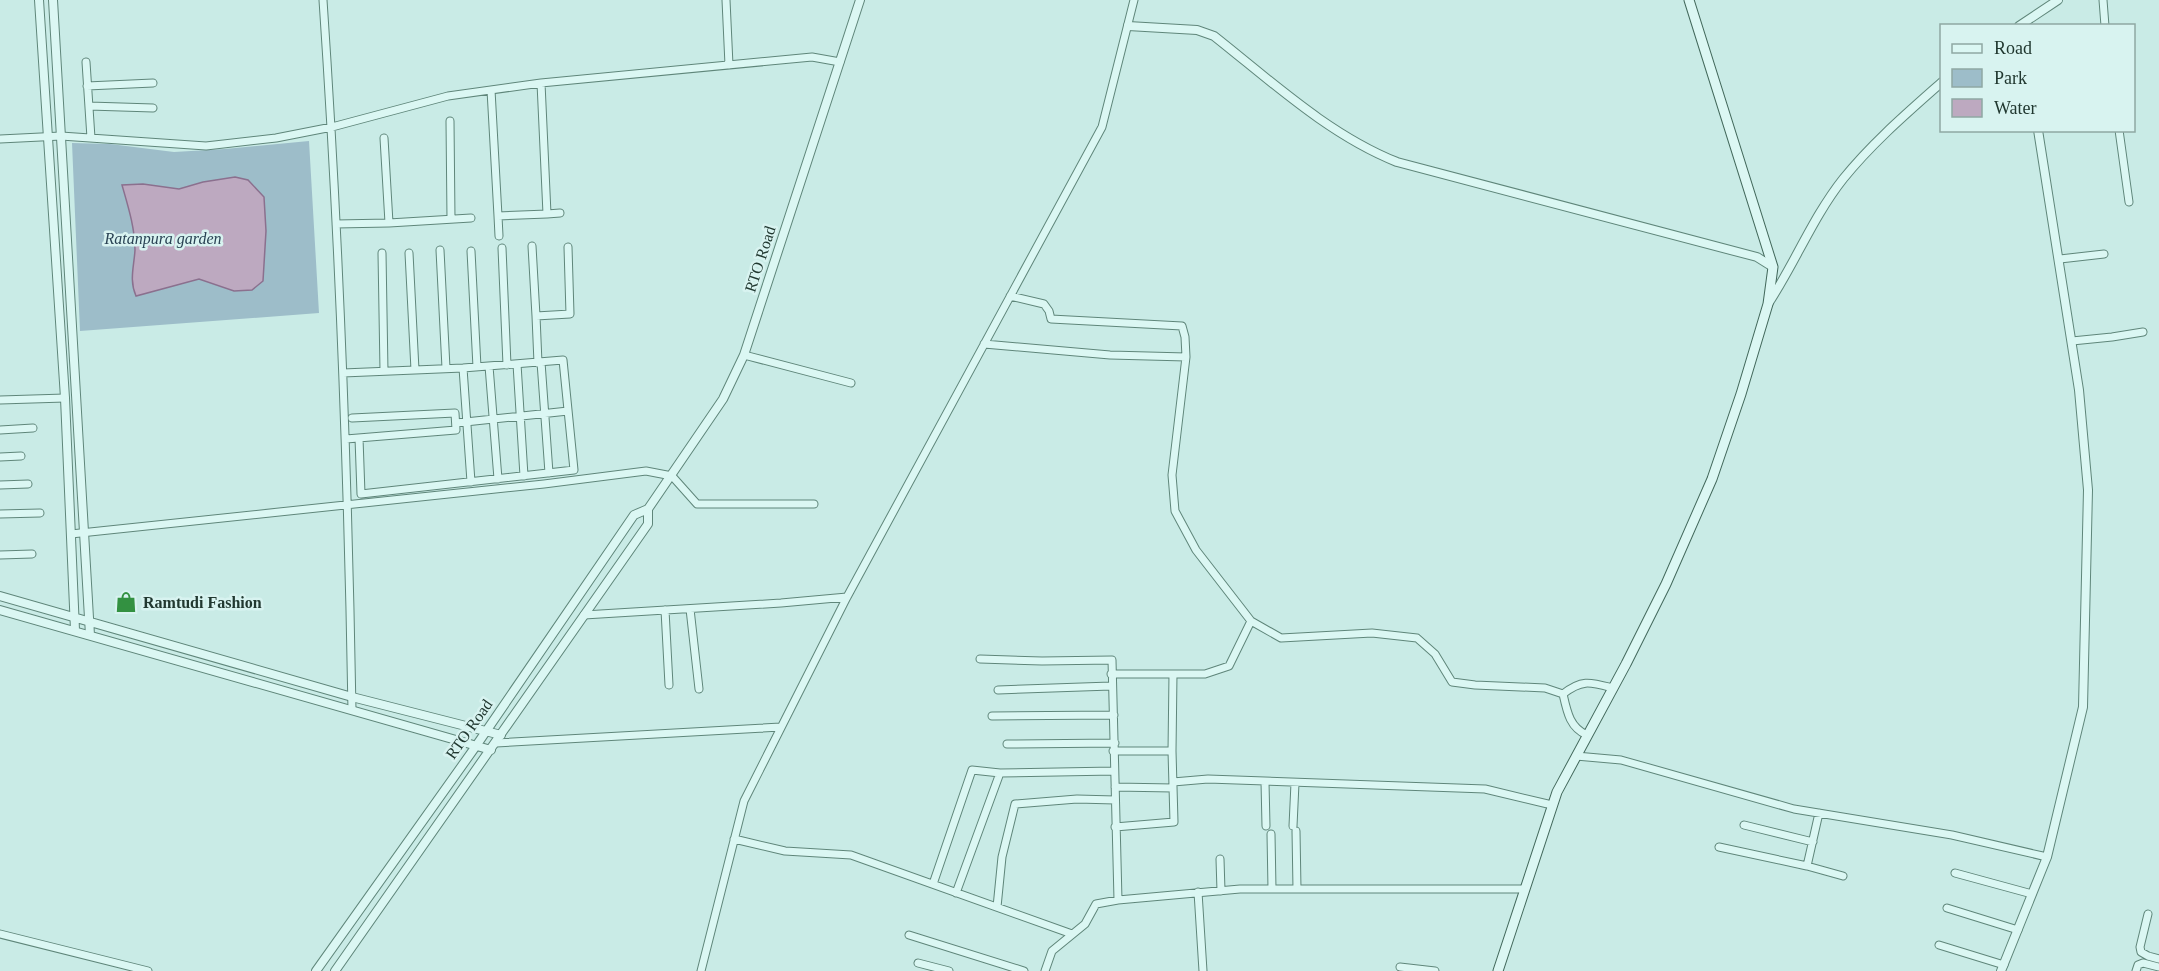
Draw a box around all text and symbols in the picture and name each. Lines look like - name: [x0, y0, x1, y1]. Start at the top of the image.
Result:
- legend: [1940, 24, 2135, 132]
- text: Road: [1994, 38, 2032, 58]
- text: Park: [1994, 68, 2027, 88]
- text: Water: [1994, 98, 2037, 118]
- street label: RTO Road: [741, 224, 779, 294]
- park label: Ratanpura garden: [103, 230, 222, 248]
- shop icon: Ramtudi Fashion: [114, 590, 138, 614]
- place label: Ramtudi Fashion: [143, 594, 262, 611]
- street label: RTO Road: [442, 696, 496, 762]

